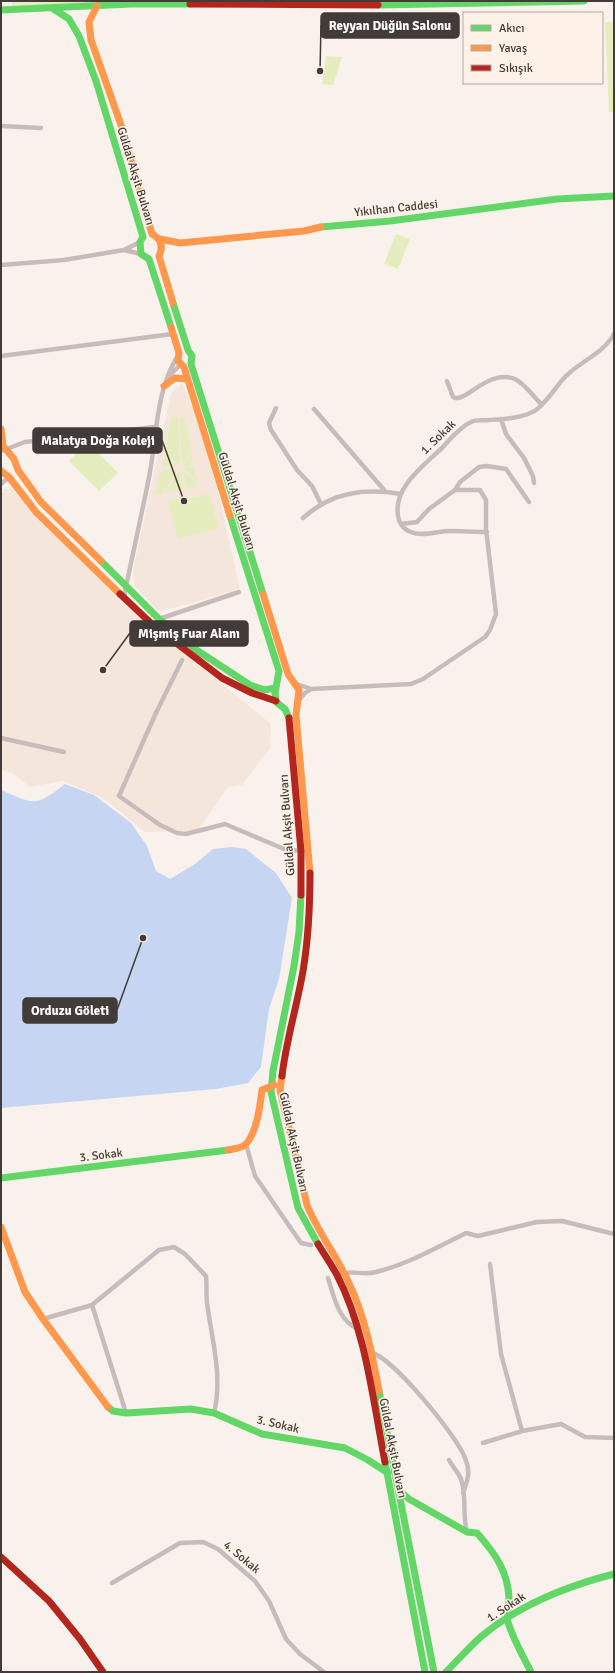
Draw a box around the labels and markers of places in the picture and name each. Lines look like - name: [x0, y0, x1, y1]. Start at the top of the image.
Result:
- callout: Reyyan Düğün Salonu: [321, 13, 459, 38]
- callout: Malatya Doğa Koleji: [33, 428, 162, 453]
- callout: Mişmiş Fuar Alanı: [130, 621, 248, 646]
- callout: Orduzu Göleti: [23, 998, 117, 1023]

